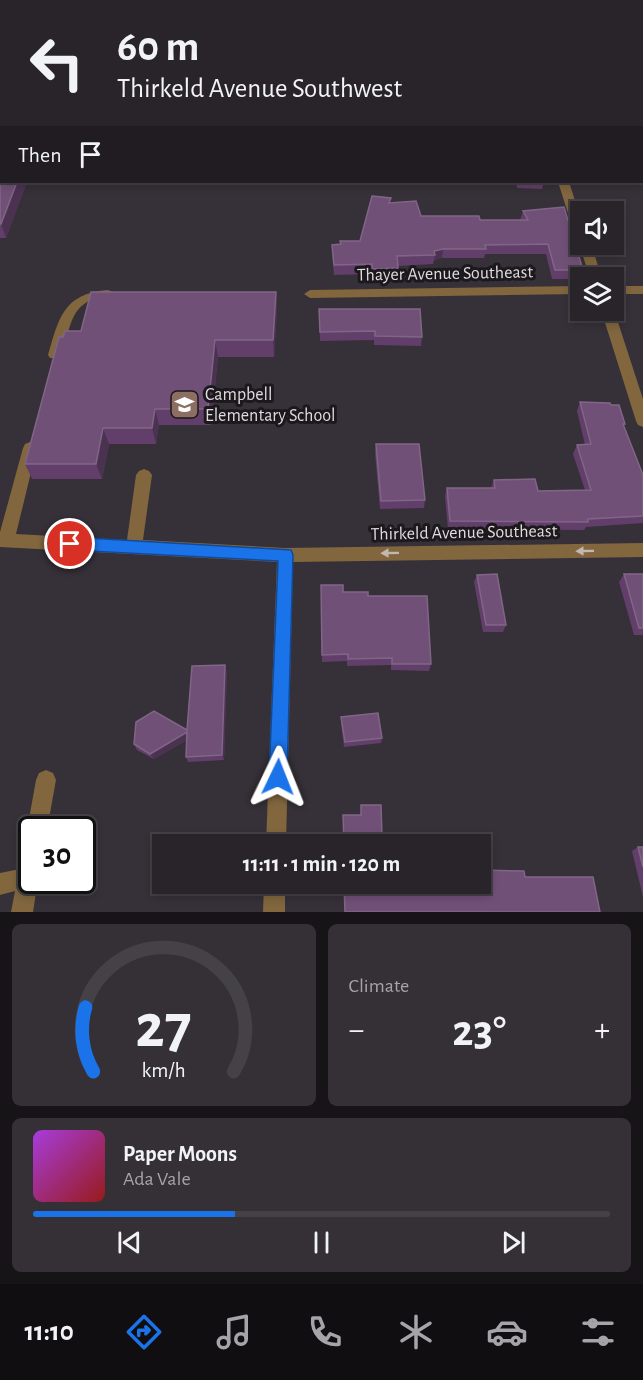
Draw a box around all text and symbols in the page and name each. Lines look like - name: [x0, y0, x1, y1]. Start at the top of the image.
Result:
- icon: left: [18, 24, 96, 102]
- text: 60 m: [117, 26, 199, 68]
- text: Thirkeld Avenue Southwest: [117, 75, 402, 102]
- icon: arrive: [74, 138, 107, 171]
- text: Then: [18, 144, 62, 166]
- map controls: [570, 201, 624, 321]
- button: sound: [570, 201, 624, 255]
- street label: Thayer Avenue Southeast: [357, 263, 534, 285]
- button: layers: [570, 267, 624, 321]
- place label: Campbell Elementary School: [205, 386, 336, 425]
- school or university icon: Campbell Elementary School: [168, 389, 200, 421]
- pin: [44, 518, 95, 569]
- street label: Thirkeld Avenue Southeast: [370, 522, 558, 544]
- icon: arrive: [53, 527, 86, 560]
- one-way arrow: [575, 546, 594, 556]
- one-way arrow: [380, 548, 399, 558]
- position arrow: [246, 745, 310, 809]
- speed limit sign: 30: [18, 816, 96, 894]
- text: 11:11 · 1 min · 120 m: [243, 853, 400, 875]
- text: Climate: [349, 976, 409, 996]
- text: 27: [136, 996, 192, 1058]
- text: 23°: [452, 1009, 506, 1054]
- text: −: [349, 1014, 364, 1047]
- text: +: [594, 1014, 610, 1047]
- text: km/h: [142, 1060, 186, 1081]
- text: Paper Moons: [123, 1143, 237, 1165]
- text: Ada Vale: [123, 1169, 191, 1189]
- icon: previous: [113, 1226, 146, 1259]
- icon: pause: [305, 1226, 338, 1259]
- icon: next: [497, 1226, 530, 1259]
- icon: directions: [123, 1311, 165, 1353]
- icon: music: [213, 1311, 255, 1353]
- icon: phone: [304, 1311, 346, 1353]
- icon: climate: [395, 1311, 437, 1353]
- icon: car: [486, 1311, 528, 1353]
- icon: filters: [577, 1311, 619, 1353]
- text: 11:10: [24, 1318, 74, 1345]

